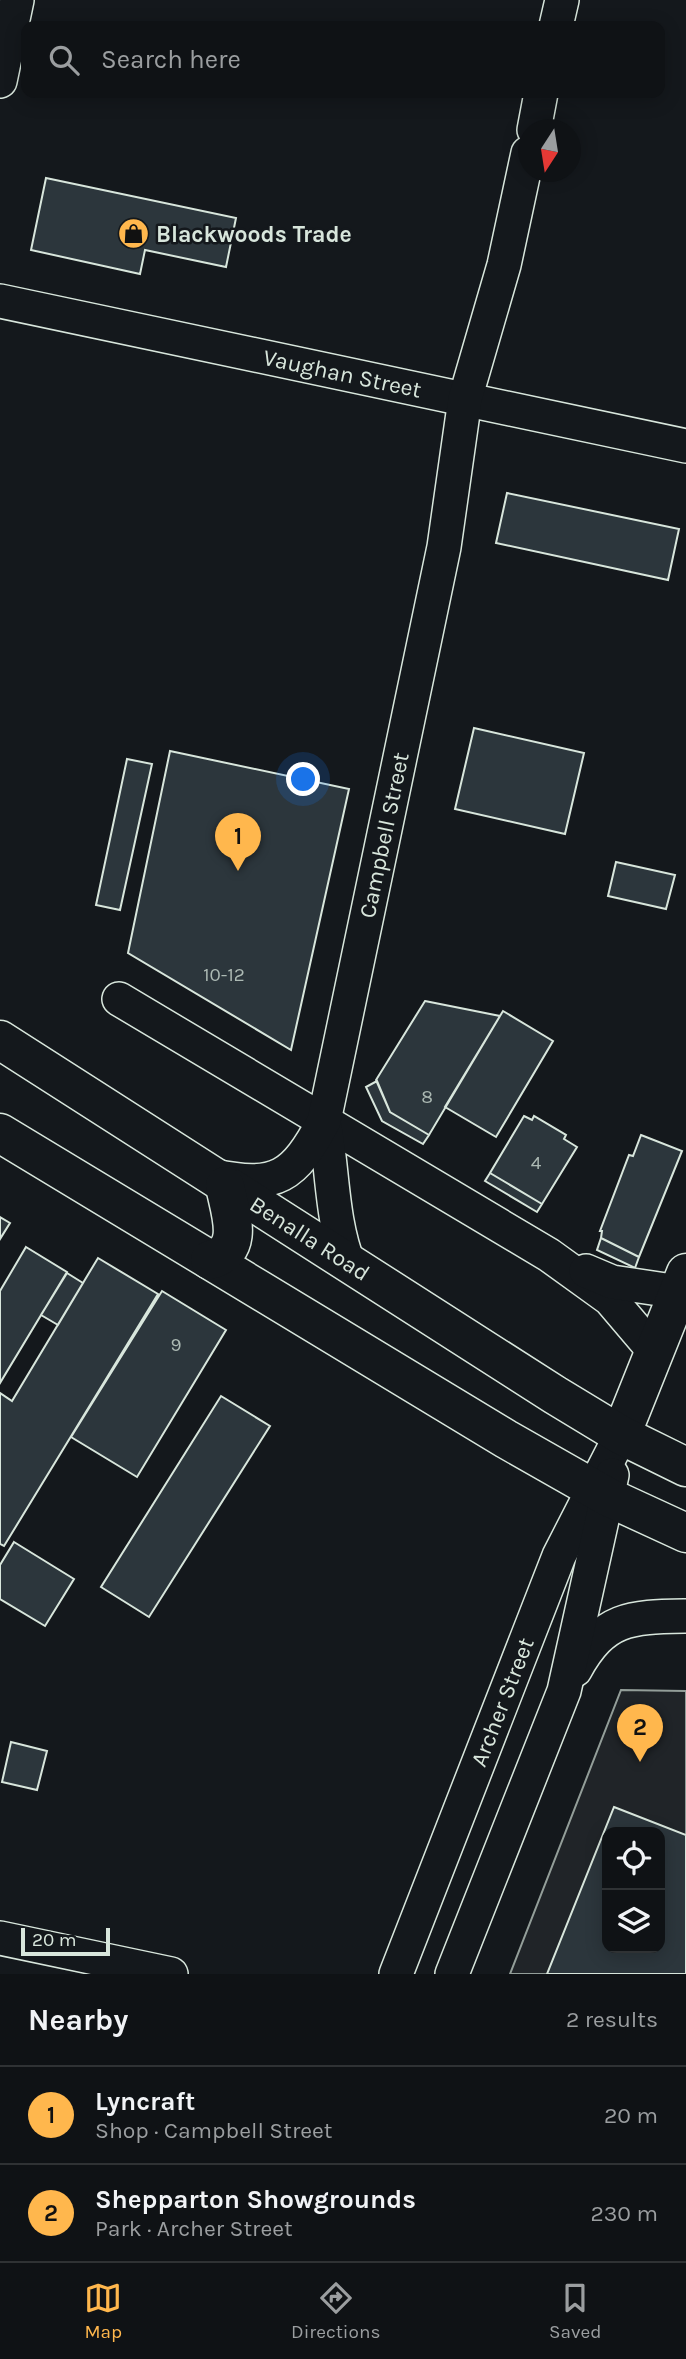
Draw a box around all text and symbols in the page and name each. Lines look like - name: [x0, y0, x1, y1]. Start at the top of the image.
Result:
- search box: [21, 21, 665, 98]
- icon: search: [45, 41, 83, 79]
- text: Search here: [101, 44, 241, 75]
- north arrow: [518, 119, 581, 182]
- shop icon: Blackwoods Trade: [116, 217, 150, 251]
- place label: Blackwoods Trade: [156, 221, 352, 248]
- street label: Vaughan Street: [261, 344, 424, 404]
- street label: Campbell Street: [354, 750, 415, 921]
- your location: [286, 762, 320, 796]
- pin: 1: [215, 813, 261, 871]
- house number: 10-12: [203, 964, 245, 986]
- house number: 8: [421, 1086, 433, 1108]
- house number: 4: [531, 1152, 542, 1174]
- street label: Benalla Road: [245, 1191, 375, 1287]
- house number: 9: [170, 1334, 182, 1356]
- street label: Archer Street: [465, 1634, 540, 1770]
- pin: 2: [617, 1704, 663, 1762]
- map controls: [602, 1827, 665, 1953]
- button: locate: [602, 1827, 665, 1890]
- button: layers: [602, 1890, 665, 1953]
- scale bar: [21, 1925, 110, 1957]
- text: 20 m: [32, 1929, 77, 1951]
- text: Nearby: [28, 2002, 128, 2038]
- text: 2 results: [566, 2006, 658, 2033]
- text: Lyncraft: [95, 2086, 195, 2117]
- text: 1: [47, 2102, 55, 2129]
- text: 20 m: [604, 2102, 658, 2129]
- text: Shop · Campbell Street: [95, 2117, 332, 2144]
- text: Shepparton Showgrounds: [95, 2184, 416, 2215]
- text: 2: [44, 2200, 58, 2227]
- text: 230 m: [590, 2200, 658, 2227]
- text: Park · Archer Street: [95, 2215, 293, 2242]
- tab: Map: [84, 2279, 122, 2343]
- tab: Directions: [291, 2279, 380, 2343]
- tab: Saved: [549, 2279, 602, 2343]

